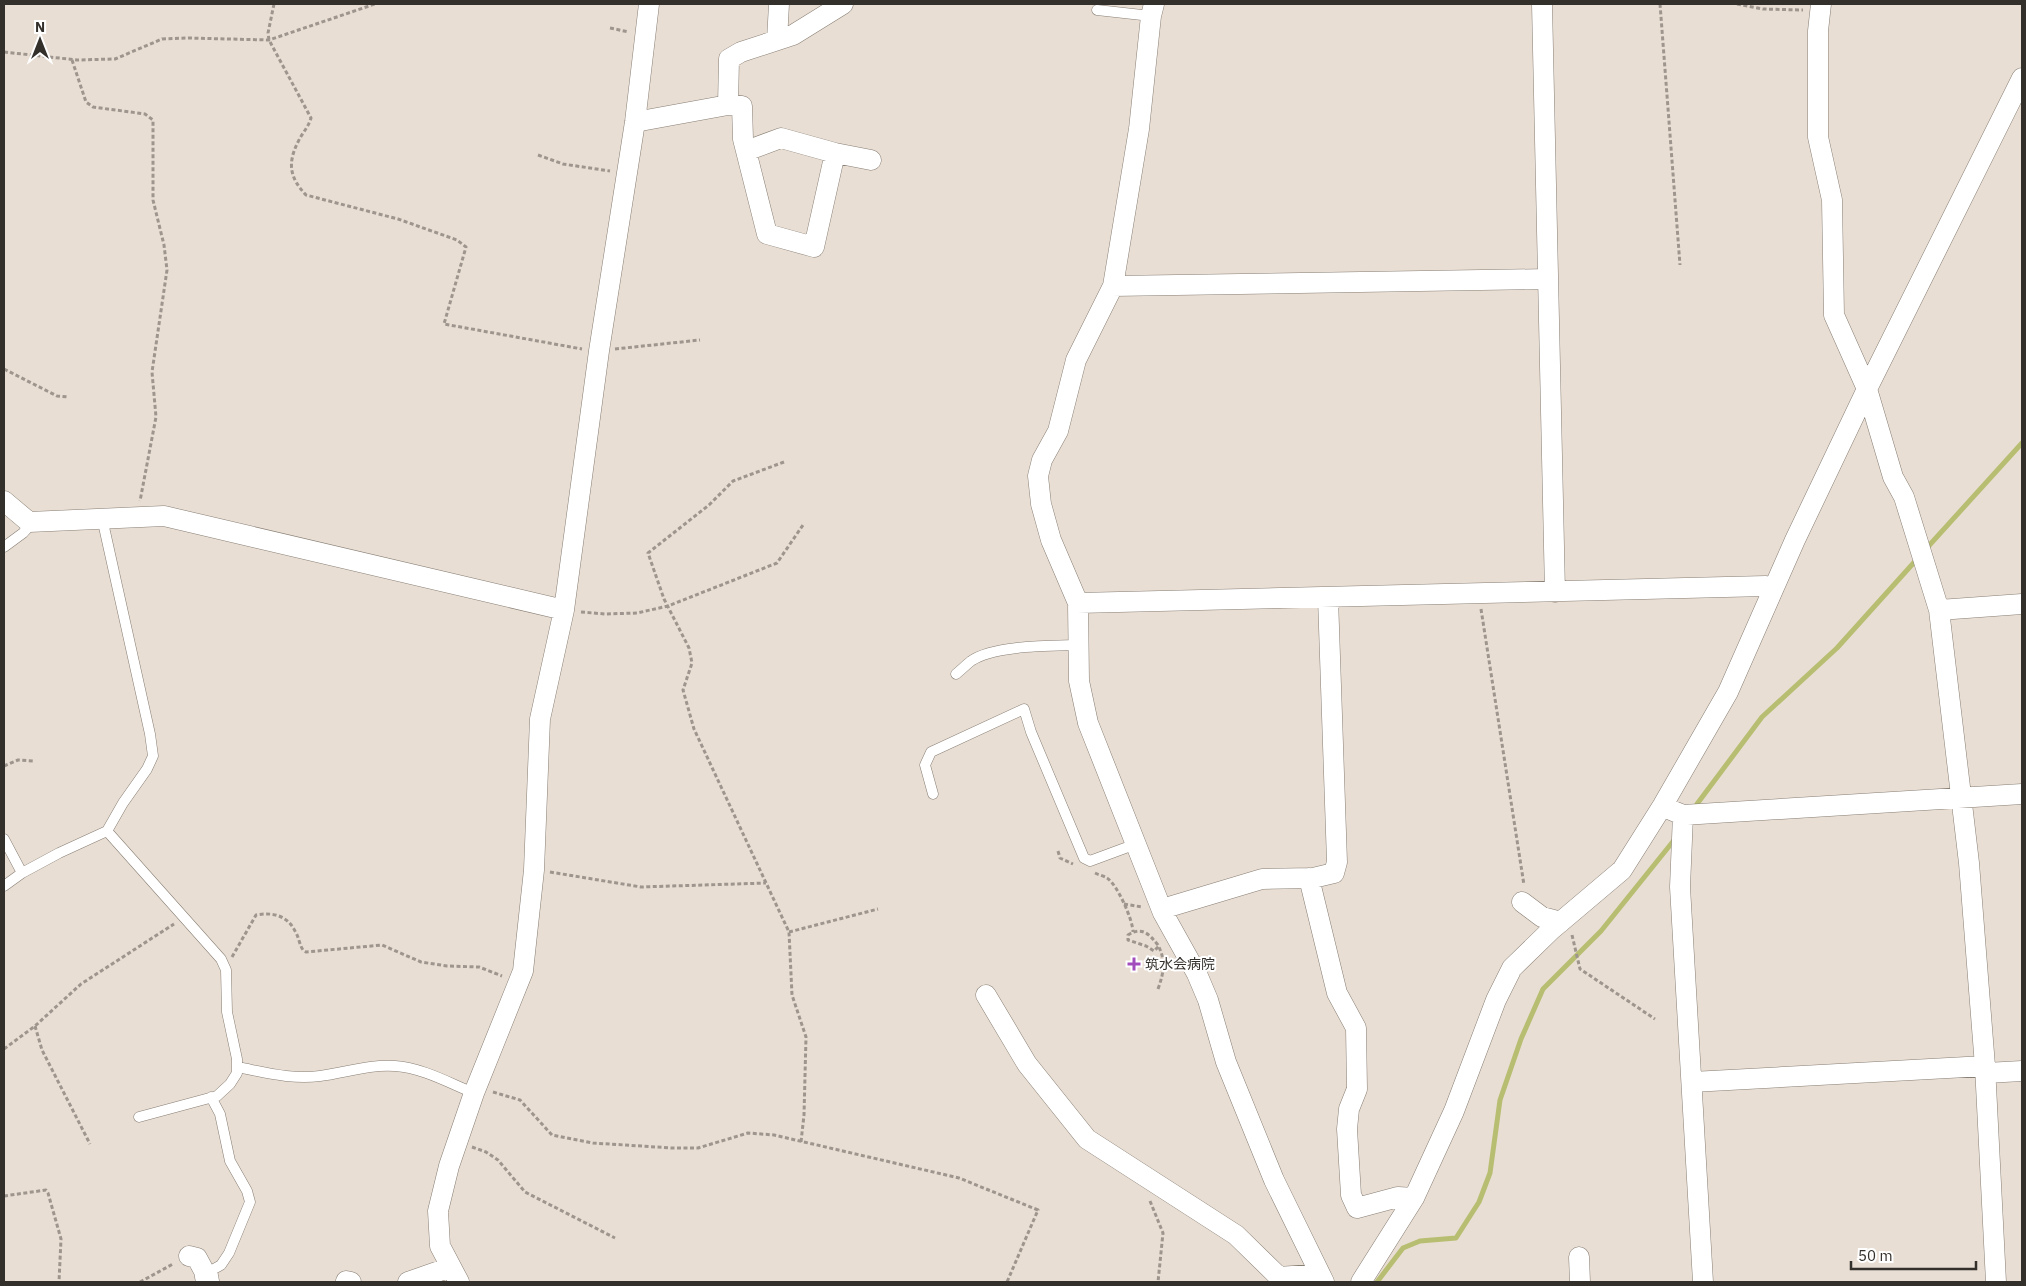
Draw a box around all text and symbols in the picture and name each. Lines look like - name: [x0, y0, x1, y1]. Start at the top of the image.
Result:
- north arrow: [15, 15, 65, 65]
- text: N: [35, 18, 45, 36]
- place label: 筑水会病院: [1145, 955, 1215, 973]
- marker: 筑水会病院: [1127, 957, 1141, 971]
- scale bar: [1851, 1238, 1976, 1270]
- text: 50 m: [1858, 1246, 1893, 1265]

